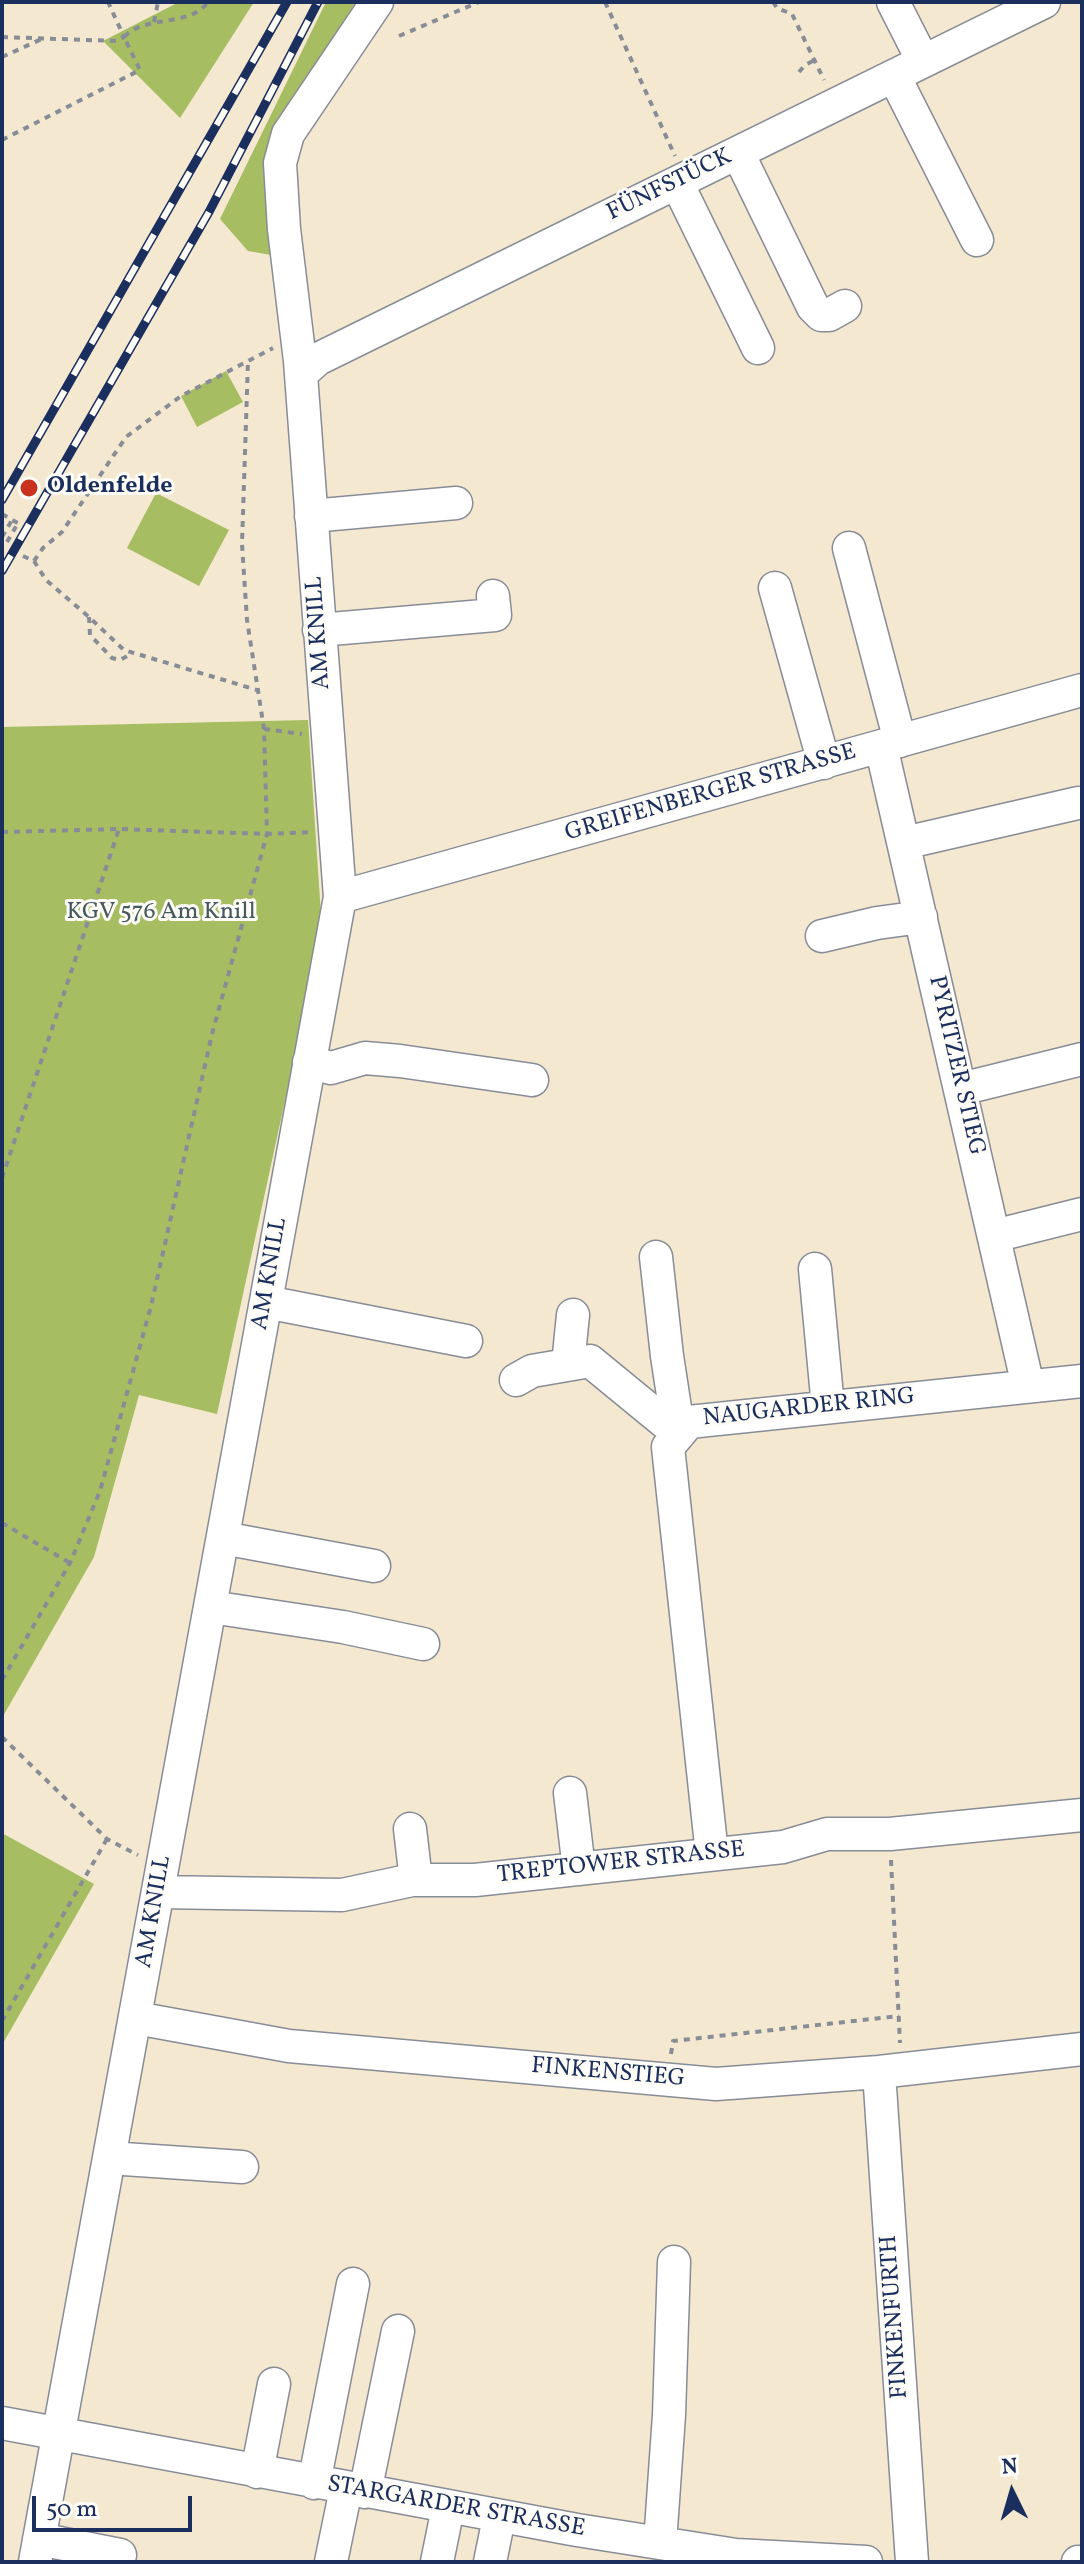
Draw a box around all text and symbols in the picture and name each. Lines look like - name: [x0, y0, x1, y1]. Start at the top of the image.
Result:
- street label: FÜNFSTÜCK: [603, 143, 737, 229]
- place label: Oldenfelde: [47, 474, 173, 502]
- marker: Oldenfelde: [18, 477, 40, 499]
- street label: AM KNILL: [302, 575, 338, 691]
- street label: GREIFENBERGER STRASSE: [562, 739, 860, 849]
- park label: KGV 576 Am Knill: [66, 900, 256, 928]
- street label: PYRITZER STIEG: [920, 973, 990, 1159]
- street label: AM KNILL: [247, 1216, 295, 1332]
- street label: NAUGARDER RING: [702, 1384, 916, 1434]
- street label: TREPTOWER STRASSE: [496, 1837, 746, 1891]
- street label: AM KNILL: [131, 1854, 179, 1970]
- street label: FINKENSTIEG: [530, 2053, 686, 2095]
- street label: FINKENFURTH: [876, 2234, 916, 2400]
- text: N: [1001, 2451, 1019, 2484]
- north arrow: [972, 2452, 1052, 2532]
- street label: STARGARDER STRASSE: [325, 2471, 587, 2545]
- scale bar: [36, 2480, 196, 2530]
- text: 50 m: [46, 2493, 98, 2527]

